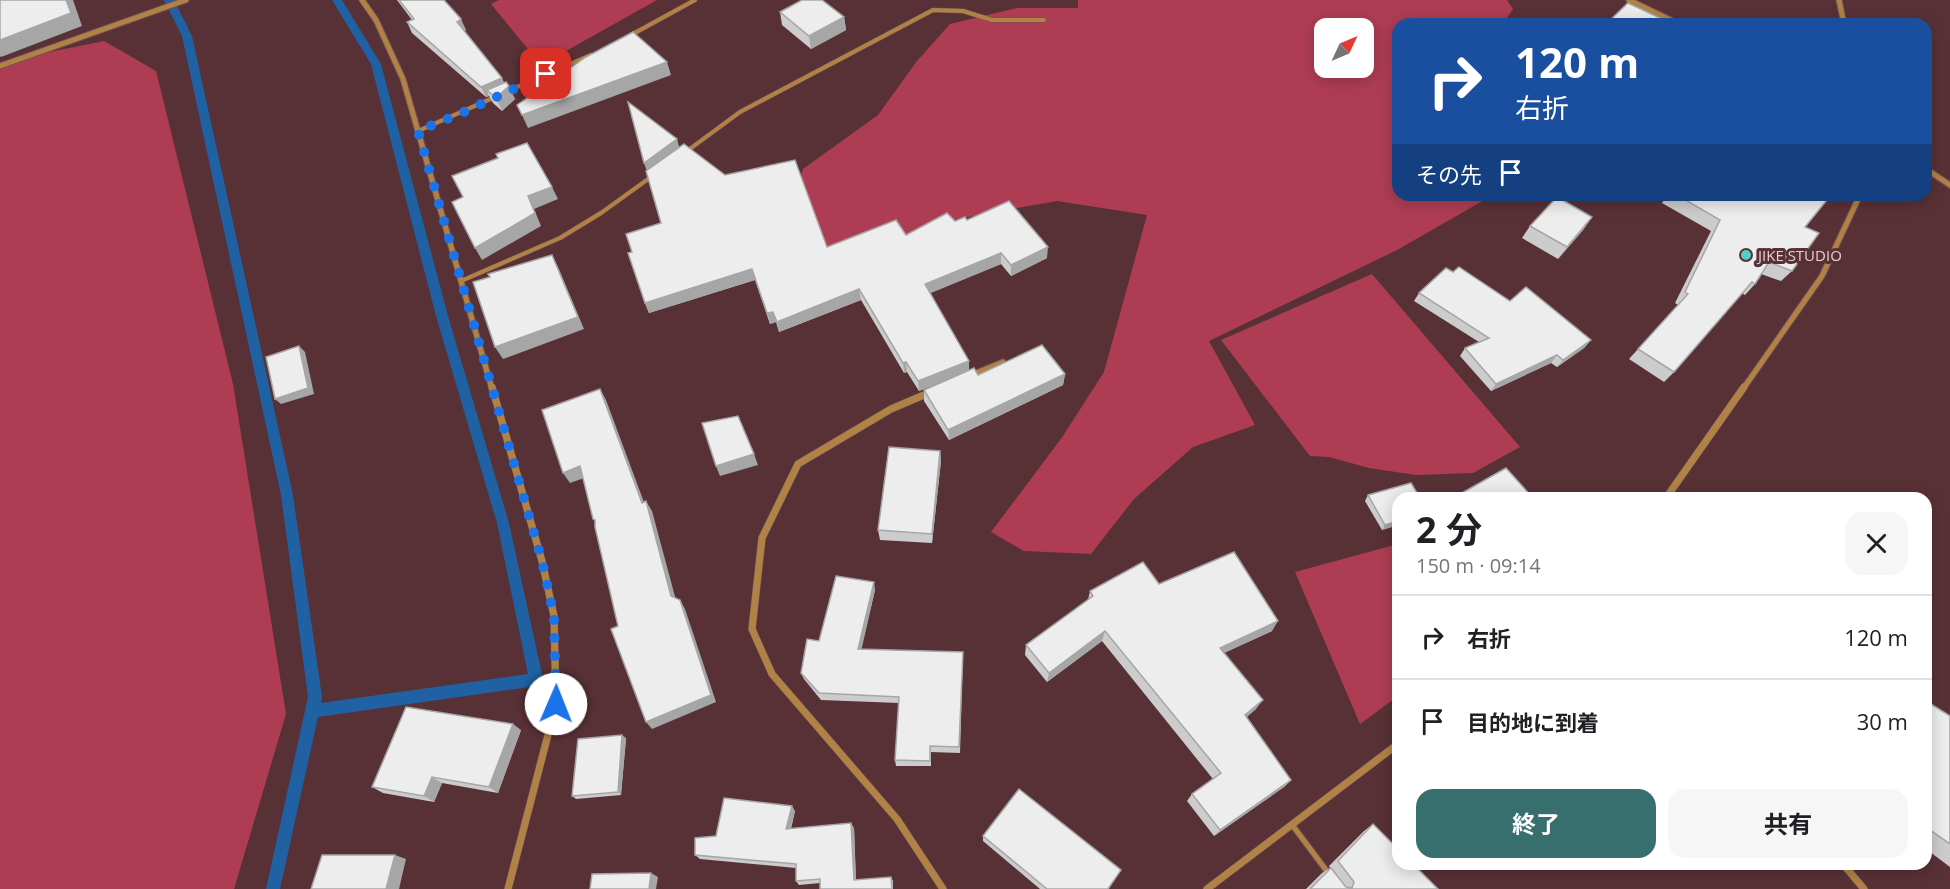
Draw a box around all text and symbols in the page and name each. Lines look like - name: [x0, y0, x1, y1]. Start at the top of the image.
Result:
- north arrow: [1314, 18, 1374, 78]
- map controls: [1314, 18, 1374, 78]
- text: 120 m: [1515, 33, 1639, 90]
- icon: right: [1416, 42, 1494, 120]
- pin: [520, 48, 571, 99]
- icon: arrive: [529, 57, 562, 90]
- text: 右折: [1515, 89, 1569, 126]
- icon: arrive: [1494, 156, 1527, 189]
- text: その先: [1416, 159, 1482, 189]
- place label: JIKE STUDIO: [1756, 245, 1842, 265]
- marker: JIKE STUDIO: [1739, 248, 1753, 262]
- text: 2 分: [1416, 505, 1482, 554]
- button: close: [1845, 512, 1908, 575]
- text: 150 m · 09:14: [1416, 552, 1541, 579]
- icon: right: [1416, 621, 1449, 654]
- text: 120 m: [1844, 622, 1908, 652]
- text: 右折: [1467, 623, 1511, 653]
- position arrow: [524, 672, 588, 736]
- icon: arrive: [1416, 705, 1449, 738]
- text: 30 m: [1857, 706, 1908, 736]
- text: 目的地に到着: [1467, 707, 1599, 737]
- button: 終了: [1416, 789, 1656, 858]
- button: 共有: [1668, 789, 1908, 858]

